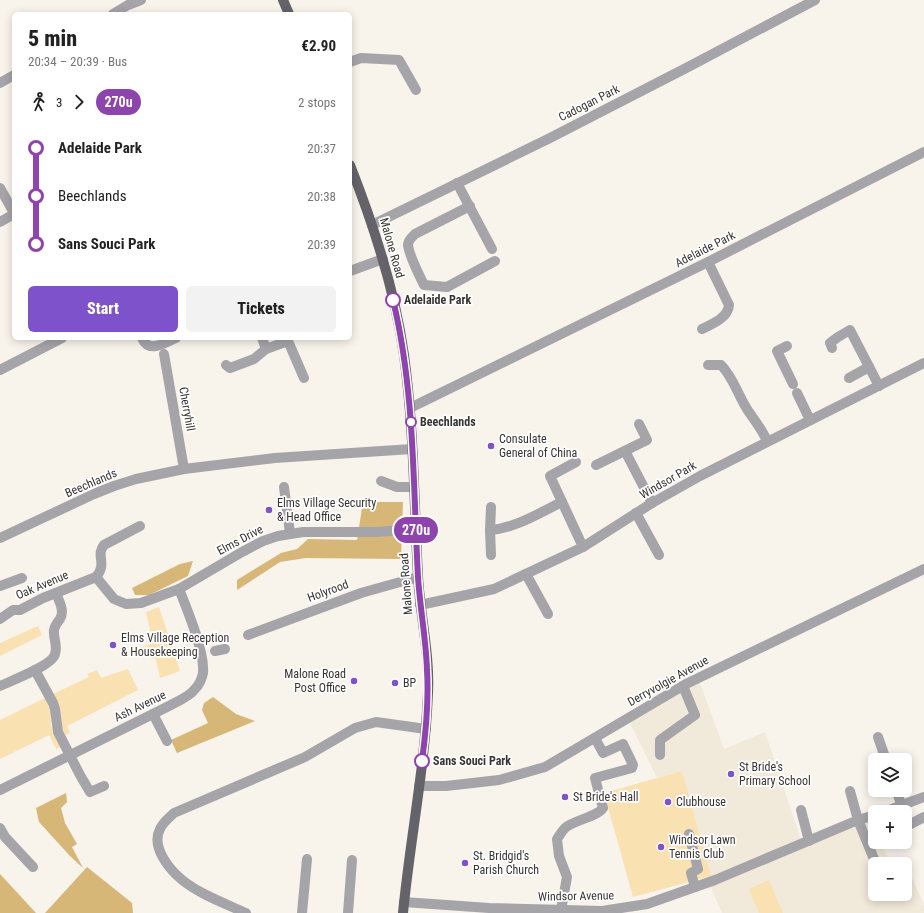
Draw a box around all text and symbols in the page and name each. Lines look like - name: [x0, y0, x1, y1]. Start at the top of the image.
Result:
- text: 5 min: [28, 26, 77, 51]
- text: €2.90: [301, 37, 336, 55]
- text: 20:34 – 20:39 · Bus: [28, 54, 127, 69]
- street label: Cadogan Park: [556, 81, 622, 124]
- icon: walk: [28, 91, 50, 113]
- icon: forward: [68, 91, 90, 113]
- text: 270u: [104, 94, 133, 110]
- text: 3: [56, 95, 62, 110]
- text: 2 stops: [298, 95, 336, 110]
- text: Adelaide Park: [58, 139, 142, 157]
- text: 20:37: [307, 141, 336, 156]
- text: Beechlands: [58, 187, 127, 205]
- text: 20:38: [307, 189, 336, 204]
- street label: Malone Road: [377, 216, 407, 280]
- street label: Adelaide Park: [673, 228, 738, 270]
- text: Sans Souci Park: [58, 235, 156, 253]
- text: 20:39: [307, 237, 336, 252]
- button: Start: [28, 286, 178, 332]
- button: Tickets: [186, 286, 336, 332]
- marker: Adelaide Park: [385, 292, 401, 308]
- place label: Adelaide Park: [404, 293, 471, 307]
- street label: Cherryhill: [176, 386, 198, 432]
- place label: Beechlands: [420, 415, 476, 429]
- marker: Beechlands: [405, 416, 417, 428]
- place label: Consulate General of China: [499, 432, 578, 460]
- marker: Consulate General of China: [486, 441, 496, 451]
- street label: Windsor Park: [637, 458, 699, 502]
- street label: Beechlands: [63, 466, 119, 500]
- place label: Elms Village Security & Head Office: [277, 496, 376, 524]
- marker: Elms Village Security & Head Office: [264, 505, 274, 515]
- line badge: 270u: [388, 517, 444, 543]
- street label: Elms Drive: [215, 522, 266, 558]
- text: 270u: [402, 522, 430, 538]
- street label: Malone Road: [397, 553, 415, 615]
- street label: Oak Avenue: [14, 568, 71, 602]
- street label: Holyrood: [306, 577, 351, 605]
- place label: Elms Village Reception & Housekeeping: [121, 631, 229, 659]
- marker: Elms Village Reception & Housekeeping: [108, 640, 118, 650]
- street label: Derryvolgie Avenue: [625, 653, 711, 709]
- place label: Malone Road Post Office: [284, 667, 346, 695]
- marker: Malone Road Post Office: [349, 676, 359, 686]
- place label: BP: [403, 676, 417, 690]
- marker: BP: [390, 678, 400, 688]
- street label: Ash Avenue: [112, 687, 168, 724]
- marker: Sans Souci Park: [414, 753, 430, 769]
- map controls: [868, 753, 912, 901]
- button: layers: [868, 753, 912, 797]
- place label: Sans Souci Park: [433, 754, 511, 768]
- place label: St Bride's Primary School: [739, 760, 811, 788]
- marker: St Bride's Primary School: [726, 769, 736, 779]
- place label: St Bride's Hall: [573, 790, 639, 804]
- marker: St Bride's Hall: [560, 792, 570, 802]
- place label: Clubhouse: [676, 795, 726, 809]
- marker: Clubhouse: [663, 797, 673, 807]
- button: +: [868, 805, 912, 849]
- place label: Windsor Lawn Tennis Club: [669, 833, 736, 861]
- marker: Windsor Lawn Tennis Club: [656, 842, 666, 852]
- place label: St. Bridgid's Parish Church: [473, 849, 539, 877]
- button: −: [868, 857, 912, 901]
- marker: St. Bridgid's Parish Church: [460, 858, 470, 868]
- street label: Windsor Avenue: [538, 888, 615, 904]

